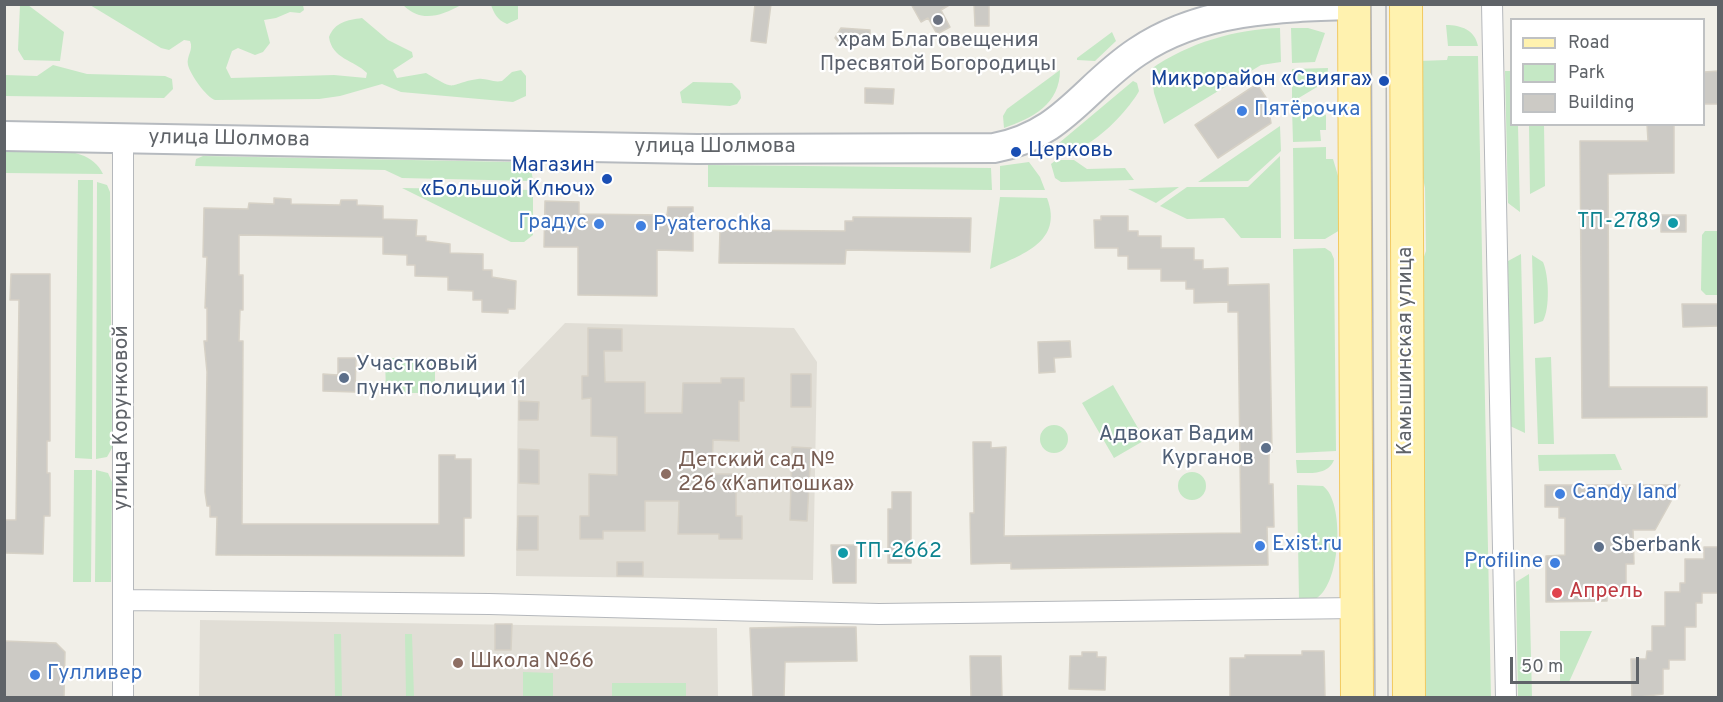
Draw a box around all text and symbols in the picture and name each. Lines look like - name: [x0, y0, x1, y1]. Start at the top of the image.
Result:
- marker: храм Благовещения Пресвятой Богородицы: [931, 13, 945, 27]
- legend: [1510, 18, 1705, 126]
- place label: храм Благовещения Пресвятой Богородицы: [820, 29, 1056, 79]
- text: Road: [1568, 32, 1610, 55]
- text: Park: [1568, 62, 1605, 85]
- place label: Микрорайон «Свияга»: [1151, 68, 1372, 94]
- marker: Микрорайон «Свияга»: [1377, 74, 1391, 88]
- text: Building: [1568, 92, 1634, 115]
- place label: Пятёрочка: [1254, 98, 1360, 124]
- marker: Пятёрочка: [1235, 104, 1249, 118]
- street label: улица Шолмова: [148, 126, 310, 154]
- street label: улица Шолмова: [634, 135, 796, 161]
- place label: Церковь: [1028, 139, 1113, 165]
- marker: Церковь: [1009, 145, 1023, 159]
- place label: Магазин «Большой Ключ»: [420, 154, 595, 204]
- marker: Магазин «Большой Ключ»: [600, 172, 614, 186]
- place label: ТП-2789: [1577, 210, 1661, 236]
- place label: Градус: [518, 211, 587, 237]
- place label: Pyaterochka: [653, 213, 771, 239]
- marker: ТП-2789: [1666, 216, 1680, 230]
- marker: Градус: [592, 217, 606, 231]
- marker: Pyaterochka: [634, 219, 648, 233]
- street label: Камышинская улица: [1394, 247, 1420, 455]
- street label: улица Корунковой: [110, 325, 136, 511]
- place label: Участковый пункт полиции 11: [356, 353, 526, 403]
- marker: Участковый пункт полиции 11: [337, 371, 351, 385]
- place label: Адвокат Вадим Курганов: [1099, 423, 1254, 473]
- marker: Адвокат Вадим Курганов: [1259, 441, 1273, 455]
- place label: Детский сад № 226 «Капитошка»: [678, 449, 854, 499]
- marker: Детский сад № 226 «Капитошка»: [659, 467, 673, 481]
- place label: Candy land: [1572, 481, 1678, 507]
- marker: Candy land: [1553, 487, 1567, 501]
- place label: Exist.ru: [1272, 533, 1342, 559]
- place label: Sberbank: [1611, 534, 1702, 560]
- marker: Exist.ru: [1253, 539, 1267, 553]
- place label: ТП-2662: [855, 540, 942, 566]
- marker: Sberbank: [1592, 540, 1606, 554]
- marker: ТП-2662: [836, 546, 850, 560]
- place label: Profiline: [1464, 550, 1543, 576]
- marker: Profiline: [1548, 556, 1562, 570]
- place label: Апрель: [1569, 580, 1643, 606]
- marker: Апрель: [1550, 586, 1564, 600]
- scale bar: [1513, 645, 1642, 683]
- place label: Школа №66: [470, 650, 594, 676]
- marker: Школа №66: [451, 656, 465, 670]
- text: 50 m: [1521, 656, 1563, 679]
- place label: Гулливер: [47, 662, 142, 688]
- marker: Гулливер: [28, 668, 42, 682]

